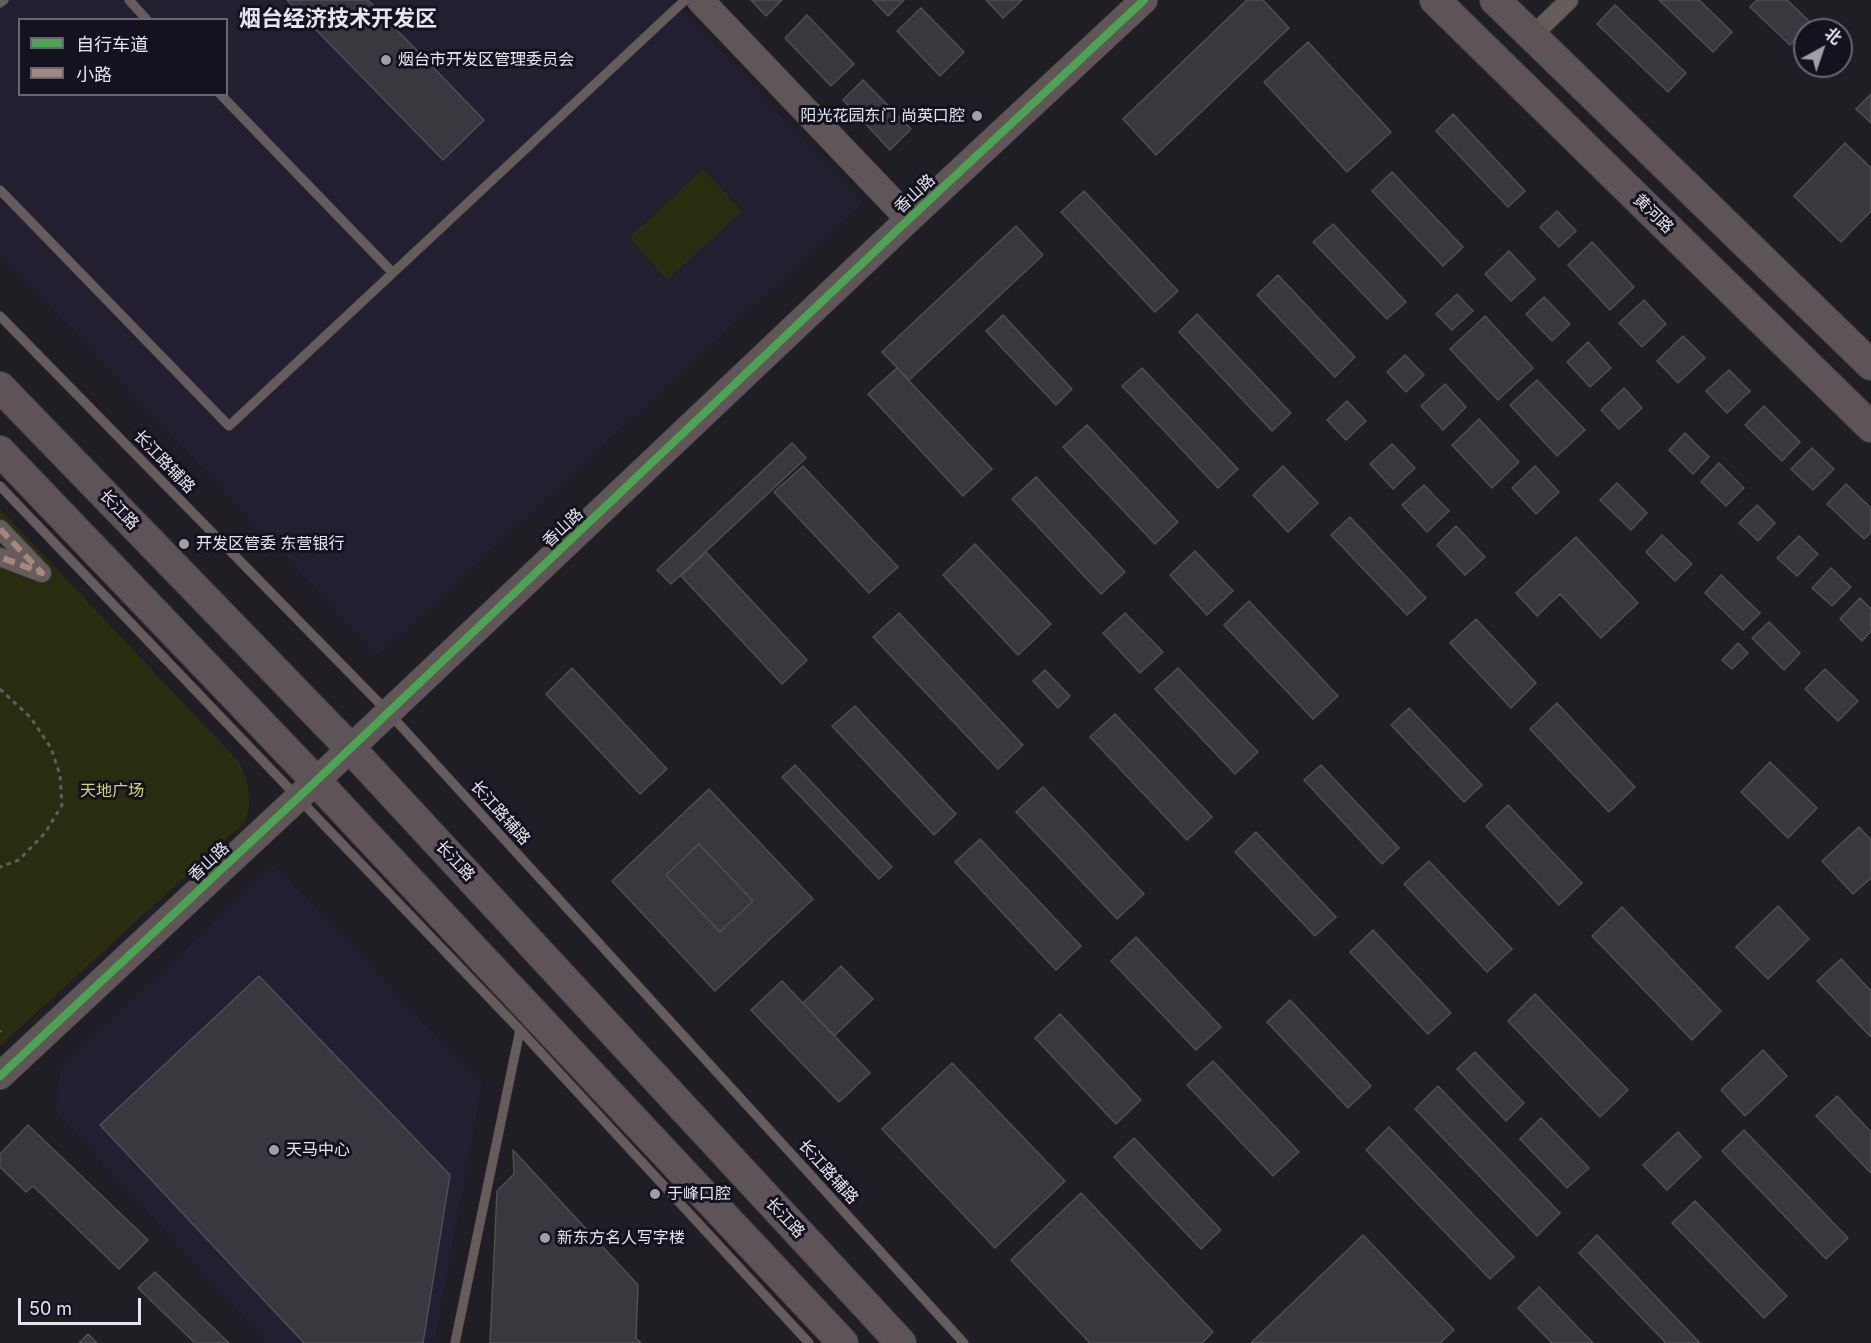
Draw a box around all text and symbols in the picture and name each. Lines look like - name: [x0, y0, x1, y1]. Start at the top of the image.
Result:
- district label: 烟台经济技术开发区: [239, 6, 437, 32]
- legend: [18, 18, 228, 96]
- north arrow: [1793, 18, 1853, 78]
- text: 北: [1821, 23, 1846, 49]
- text: 自行车道: [76, 34, 148, 55]
- place label: 烟台市开发区管理委员会: [398, 50, 574, 70]
- marker: 烟台市开发区管理委员会: [379, 53, 393, 67]
- text: 小路: [76, 64, 112, 85]
- place label: 阳光花园东门 尚英口腔: [801, 106, 965, 126]
- marker: 阳光花园东门 尚英口腔: [970, 109, 984, 123]
- street label: 香山路: [891, 171, 939, 217]
- street label: 黄河路: [1629, 190, 1677, 238]
- street label: 长江路辅路: [129, 427, 199, 497]
- street label: 长江路: [95, 486, 143, 534]
- street label: 香山路: [539, 505, 587, 551]
- place label: 开发区管委 东营银行: [196, 534, 344, 554]
- marker: 开发区管委 东营银行: [177, 537, 191, 551]
- street label: 长江路辅路: [466, 777, 534, 849]
- park label: 天地广场: [80, 781, 144, 801]
- street label: 长江路: [432, 837, 478, 885]
- street label: 香山路: [185, 839, 233, 885]
- street label: 长江路辅路: [794, 1136, 862, 1208]
- place label: 天马中心: [286, 1140, 350, 1160]
- marker: 天马中心: [267, 1143, 281, 1157]
- place label: 于峰口腔: [667, 1184, 731, 1204]
- marker: 于峰口腔: [648, 1187, 662, 1201]
- street label: 长江路: [762, 1194, 808, 1242]
- place label: 新东方名人写字楼: [557, 1228, 685, 1248]
- marker: 新东方名人写字楼: [538, 1231, 552, 1245]
- scale bar: [21, 1286, 144, 1324]
- text: 50 m: [29, 1298, 72, 1319]

